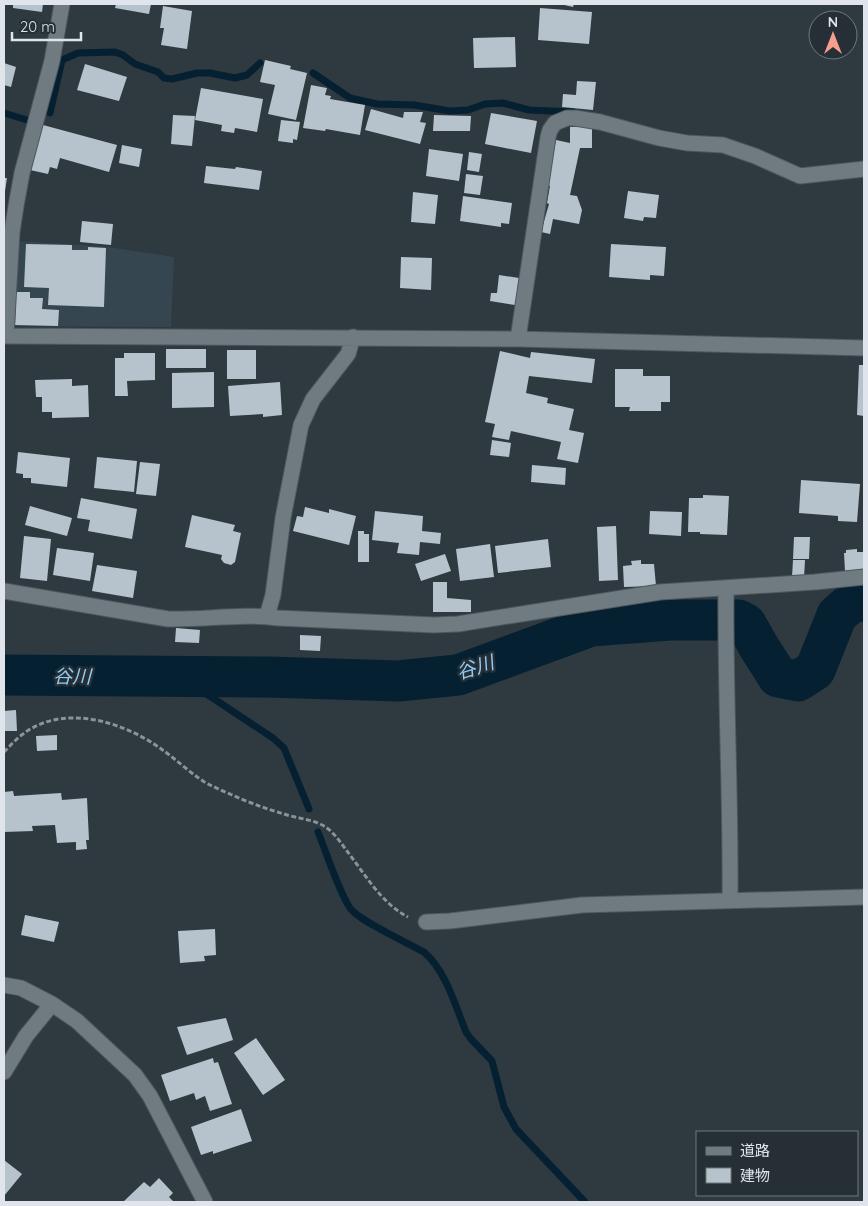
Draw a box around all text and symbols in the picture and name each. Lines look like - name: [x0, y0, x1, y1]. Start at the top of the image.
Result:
- scale bar: [12, 10, 81, 42]
- north arrow: [808, 10, 858, 60]
- text: N: [828, 13, 838, 31]
- text: 20 m: [20, 17, 55, 36]
- water label: 谷川: [453, 649, 499, 684]
- water label: 谷川: [53, 664, 93, 688]
- legend: [696, 1131, 858, 1196]
- text: 道路: [740, 1141, 770, 1160]
- text: 建物: [740, 1166, 770, 1185]

